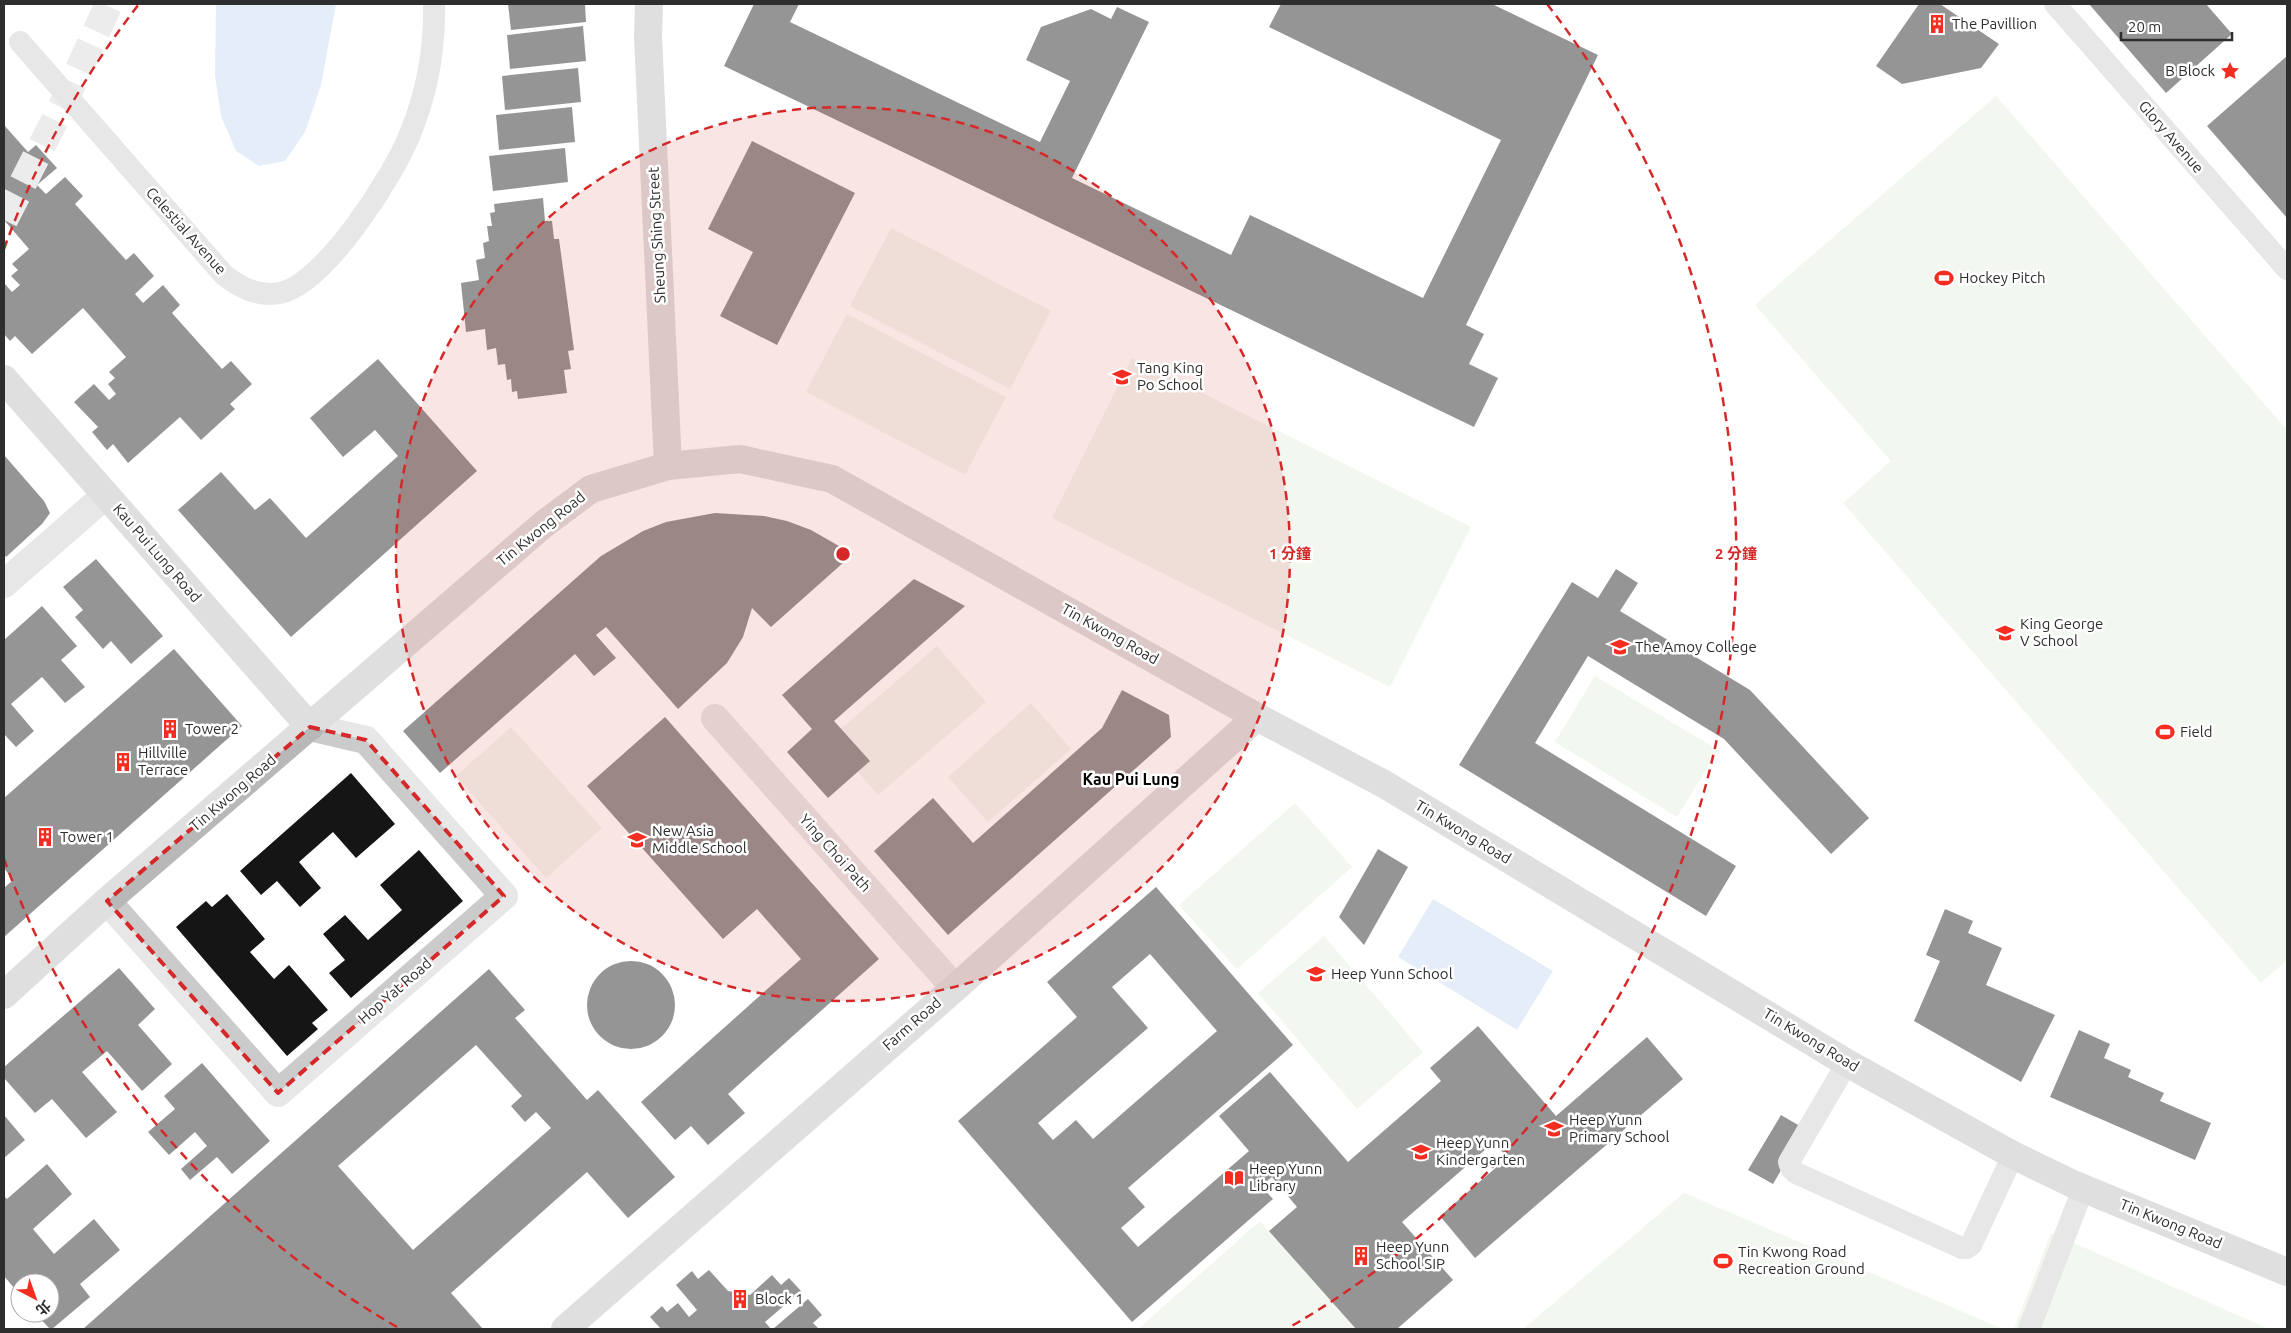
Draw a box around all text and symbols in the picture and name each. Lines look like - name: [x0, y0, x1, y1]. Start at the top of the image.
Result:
- scale bar: [2121, 10, 2232, 42]
- building icon: The Pavillion: [1926, 13, 1948, 35]
- place label: The Pavillion: [1952, 15, 2037, 32]
- text: 20 m: [2128, 18, 2161, 35]
- place icon: B Block: [2219, 60, 2241, 82]
- place label: B Block: [2165, 62, 2215, 79]
- street label: Glory Avenue: [2135, 97, 2207, 176]
- street label: Sheung Shing Street: [644, 166, 669, 304]
- street label: Celestial Avenue: [143, 184, 230, 278]
- sports icon: Hockey Pitch: [1933, 267, 1955, 289]
- place label: Hockey Pitch: [1959, 269, 2046, 286]
- place label: Tang King Po School: [1137, 359, 1203, 393]
- school or university icon: Tang King Po School: [1111, 366, 1133, 388]
- street label: Tin Kwong Road: [493, 488, 588, 569]
- street label: Kau Pui Lung Road: [110, 500, 205, 605]
- centre of rings: [834, 545, 852, 563]
- text: 1 分鐘: [1269, 545, 1311, 562]
- text: 2 分鐘: [1715, 545, 1757, 562]
- street label: Tin Kwong Road: [1059, 600, 1162, 667]
- place label: King George V School: [2020, 615, 2103, 649]
- school or university icon: King George V School: [1994, 622, 2016, 644]
- school or university icon: The Amoy College: [1609, 636, 1631, 658]
- place label: The Amoy College: [1635, 638, 1757, 655]
- building icon: Tower 2: [159, 718, 181, 740]
- place label: Tower 2: [185, 720, 239, 737]
- sports icon: Field: [2154, 721, 2176, 743]
- place label: Field: [2180, 723, 2213, 740]
- place label: Hillville Terrace: [138, 744, 188, 778]
- building icon: Hillville Terrace: [112, 751, 134, 773]
- street label: Tin Kwong Road: [186, 751, 279, 835]
- district label: Kau Pui Lung: [1082, 770, 1180, 788]
- street label: Tin Kwong Road: [1412, 796, 1514, 867]
- street label: Ying Choi Path: [796, 811, 875, 895]
- place label: New Asia Middle School: [652, 822, 747, 856]
- building icon: Tower 1: [34, 826, 56, 848]
- place label: Tower 1: [60, 828, 114, 845]
- school or university icon: New Asia Middle School: [626, 829, 648, 851]
- street label: Hop Yat Road: [355, 954, 435, 1027]
- school or university icon: Heep Yunn School: [1305, 963, 1327, 985]
- place label: Heep Yunn School: [1331, 965, 1453, 982]
- street label: Farm Road: [879, 994, 944, 1054]
- street label: Tin Kwong Road: [1760, 1004, 1862, 1075]
- place label: Heep Yunn Primary School: [1569, 1111, 1670, 1145]
- school or university icon: Heep Yunn Primary School: [1543, 1118, 1565, 1140]
- place label: Heep Yunn Kindergarten: [1436, 1134, 1525, 1168]
- school or university icon: Heep Yunn Kindergarten: [1410, 1141, 1432, 1163]
- place label: Heep Yunn Library: [1249, 1160, 1322, 1194]
- library icon: Heep Yunn Library: [1223, 1167, 1245, 1189]
- street label: Tin Kwong Road: [2118, 1195, 2225, 1252]
- place label: Heep Yunn School SIP: [1376, 1238, 1449, 1272]
- place label: Tin Kwong Road Recreation Ground: [1738, 1243, 1865, 1277]
- building icon: Heep Yunn School SIP: [1350, 1245, 1372, 1267]
- sports icon: Tin Kwong Road Recreation Ground: [1712, 1250, 1734, 1272]
- north arrow: [10, 1273, 60, 1323]
- building icon: Block 1: [729, 1288, 751, 1310]
- place label: Block 1: [755, 1290, 804, 1307]
- text: 北: [33, 1297, 54, 1318]

